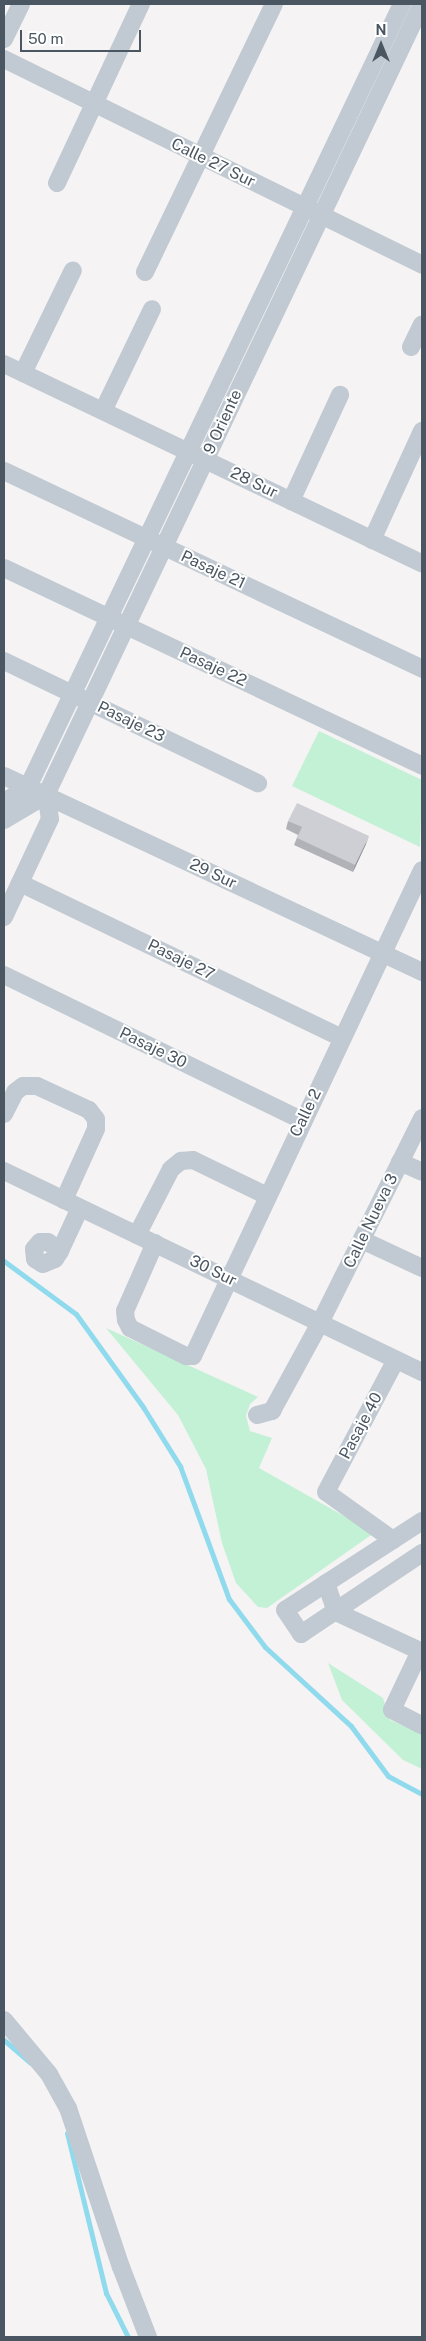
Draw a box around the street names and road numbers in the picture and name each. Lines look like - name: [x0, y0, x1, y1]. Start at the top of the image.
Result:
- street label: Calle 27 Sur: [168, 134, 258, 192]
- street label: 9 Oriente: [200, 387, 246, 457]
- street label: 28 Sur: [227, 463, 281, 503]
- street label: Pasaje 21: [178, 547, 248, 593]
- street label: Pasaje 22: [176, 643, 250, 691]
- street label: Pasaje 23: [94, 697, 168, 747]
- street label: 29 Sur: [186, 855, 240, 893]
- street label: Pasaje 27: [144, 936, 218, 984]
- street label: Pasaje 30: [116, 1023, 190, 1073]
- street label: Calle 2: [286, 1086, 326, 1140]
- street label: Calle Nueva 3: [340, 1171, 402, 1271]
- street label: 30 Sur: [186, 1251, 240, 1291]
- street label: Pasaje 40: [335, 1389, 387, 1463]

